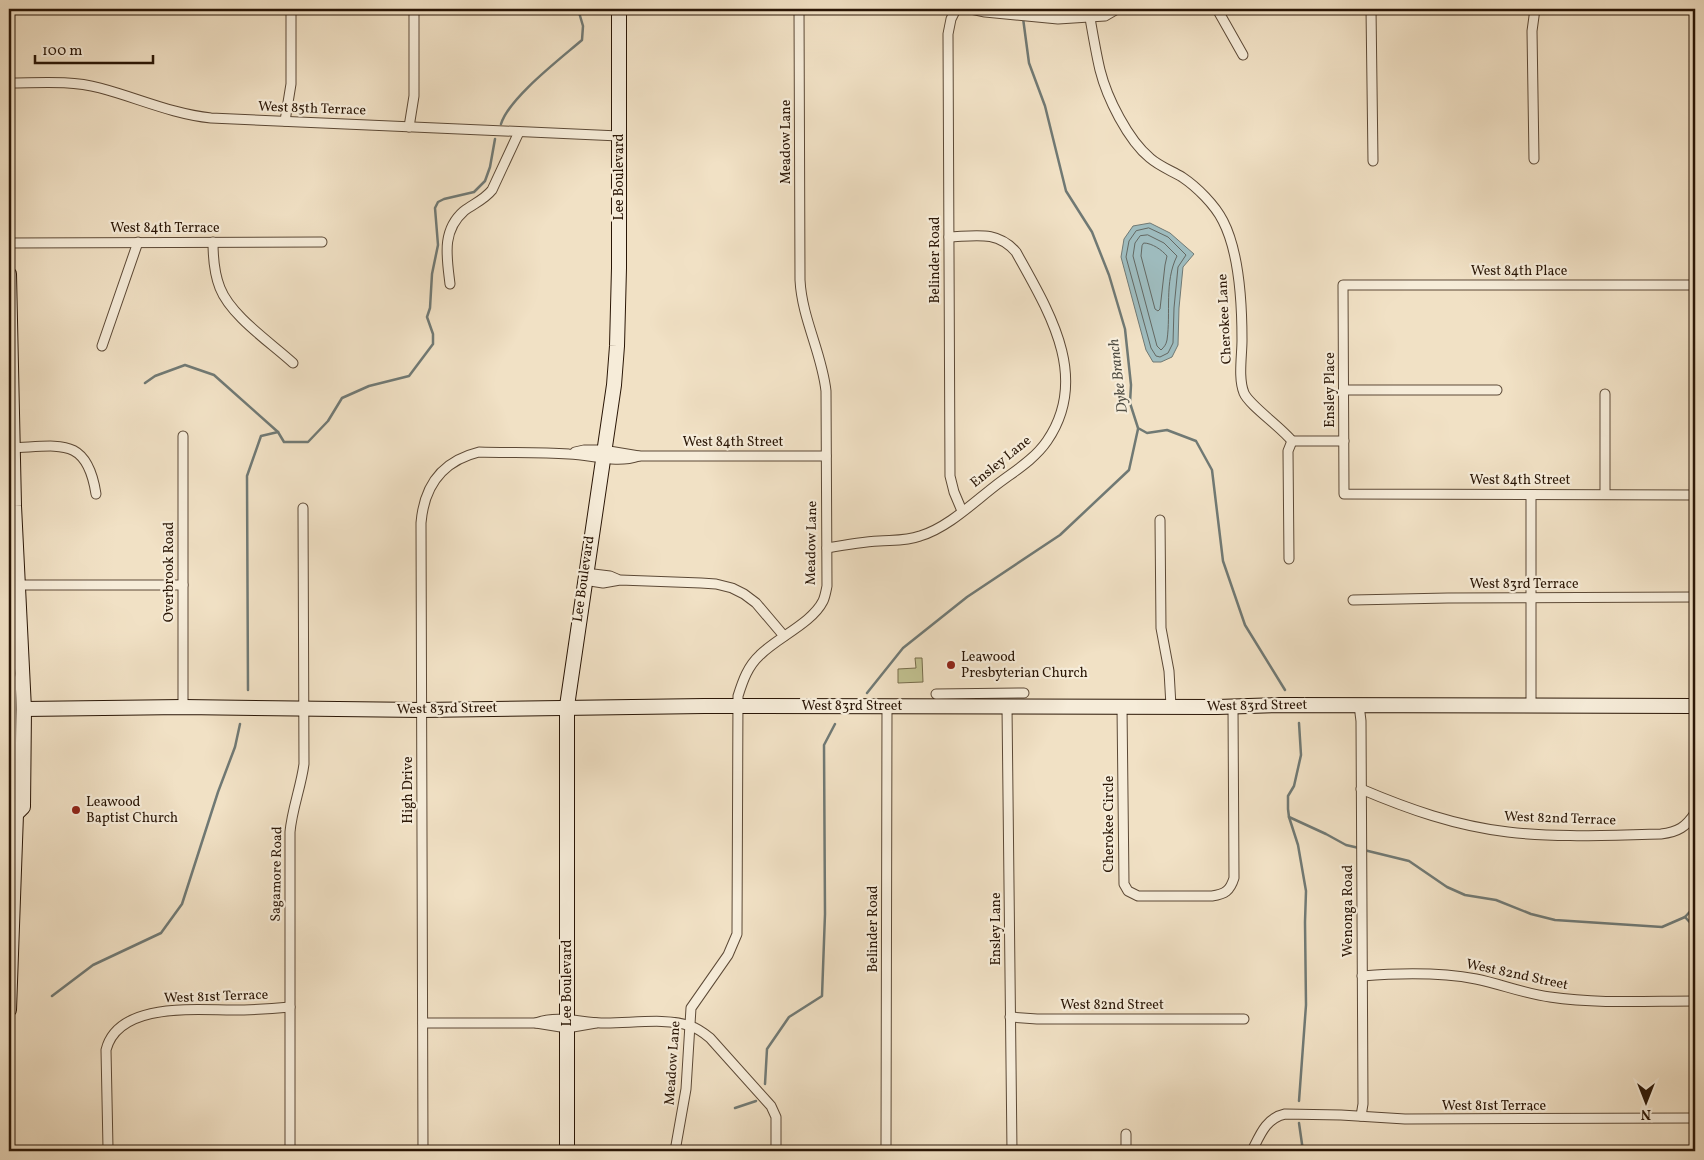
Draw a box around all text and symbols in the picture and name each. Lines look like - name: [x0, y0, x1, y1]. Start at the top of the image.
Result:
- scale bar: [35, 32, 152, 64]
- text: 100 m: [42, 41, 82, 62]
- street label: West 85th Terrace: [258, 98, 367, 120]
- street label: Meadow Lane: [777, 99, 796, 184]
- street label: Lee Boulevard: [610, 134, 629, 220]
- street label: Belinder Road: [926, 216, 945, 303]
- street label: West 84th Terrace: [110, 219, 220, 238]
- street label: West 84th Place: [1471, 262, 1568, 281]
- street label: Cherokee Lane: [1213, 273, 1237, 365]
- water label: Dyke Branch: [1104, 338, 1134, 414]
- street label: Ensley Place: [1321, 352, 1340, 428]
- street label: Ensley Lane: [967, 431, 1036, 492]
- street label: West 84th Street: [682, 433, 784, 452]
- street label: West 84th Street: [1469, 471, 1571, 490]
- street label: Meadow Lane: [802, 500, 822, 585]
- street label: Overbrook Road: [160, 522, 179, 622]
- street label: Lee Boulevard: [569, 535, 599, 623]
- street label: West 83rd Terrace: [1469, 575, 1579, 594]
- place label: Leawood Presbyterian Church: [961, 648, 1088, 683]
- marker: Leawood Presbyterian Church: [945, 659, 957, 671]
- street label: West 83rd Street: [1206, 696, 1308, 716]
- street label: West 83rd Street: [802, 697, 902, 716]
- street label: West 83rd Street: [396, 699, 498, 719]
- street label: High Drive: [399, 756, 418, 824]
- street label: Cherokee Circle: [1100, 775, 1119, 872]
- place label: Leawood Baptist Church: [86, 793, 178, 828]
- marker: Leawood Baptist Church: [70, 804, 82, 816]
- street label: West 82nd Terrace: [1504, 808, 1617, 830]
- street label: Sagamore Road: [267, 826, 287, 922]
- street label: Wenonga Road: [1339, 865, 1358, 957]
- street label: Belinder Road: [864, 885, 883, 972]
- street label: Ensley Lane: [987, 892, 1006, 966]
- street label: Lee Boulevard: [558, 940, 577, 1026]
- street label: West 82nd Street: [1464, 955, 1570, 995]
- street label: West 81st Terrace: [163, 986, 269, 1008]
- street label: West 82nd Street: [1060, 996, 1164, 1015]
- street label: Meadow Lane: [661, 1020, 685, 1106]
- north arrow: [1622, 1078, 1672, 1128]
- street label: West 81st Terrace: [1442, 1097, 1547, 1116]
- text: N: [1641, 1104, 1651, 1123]

